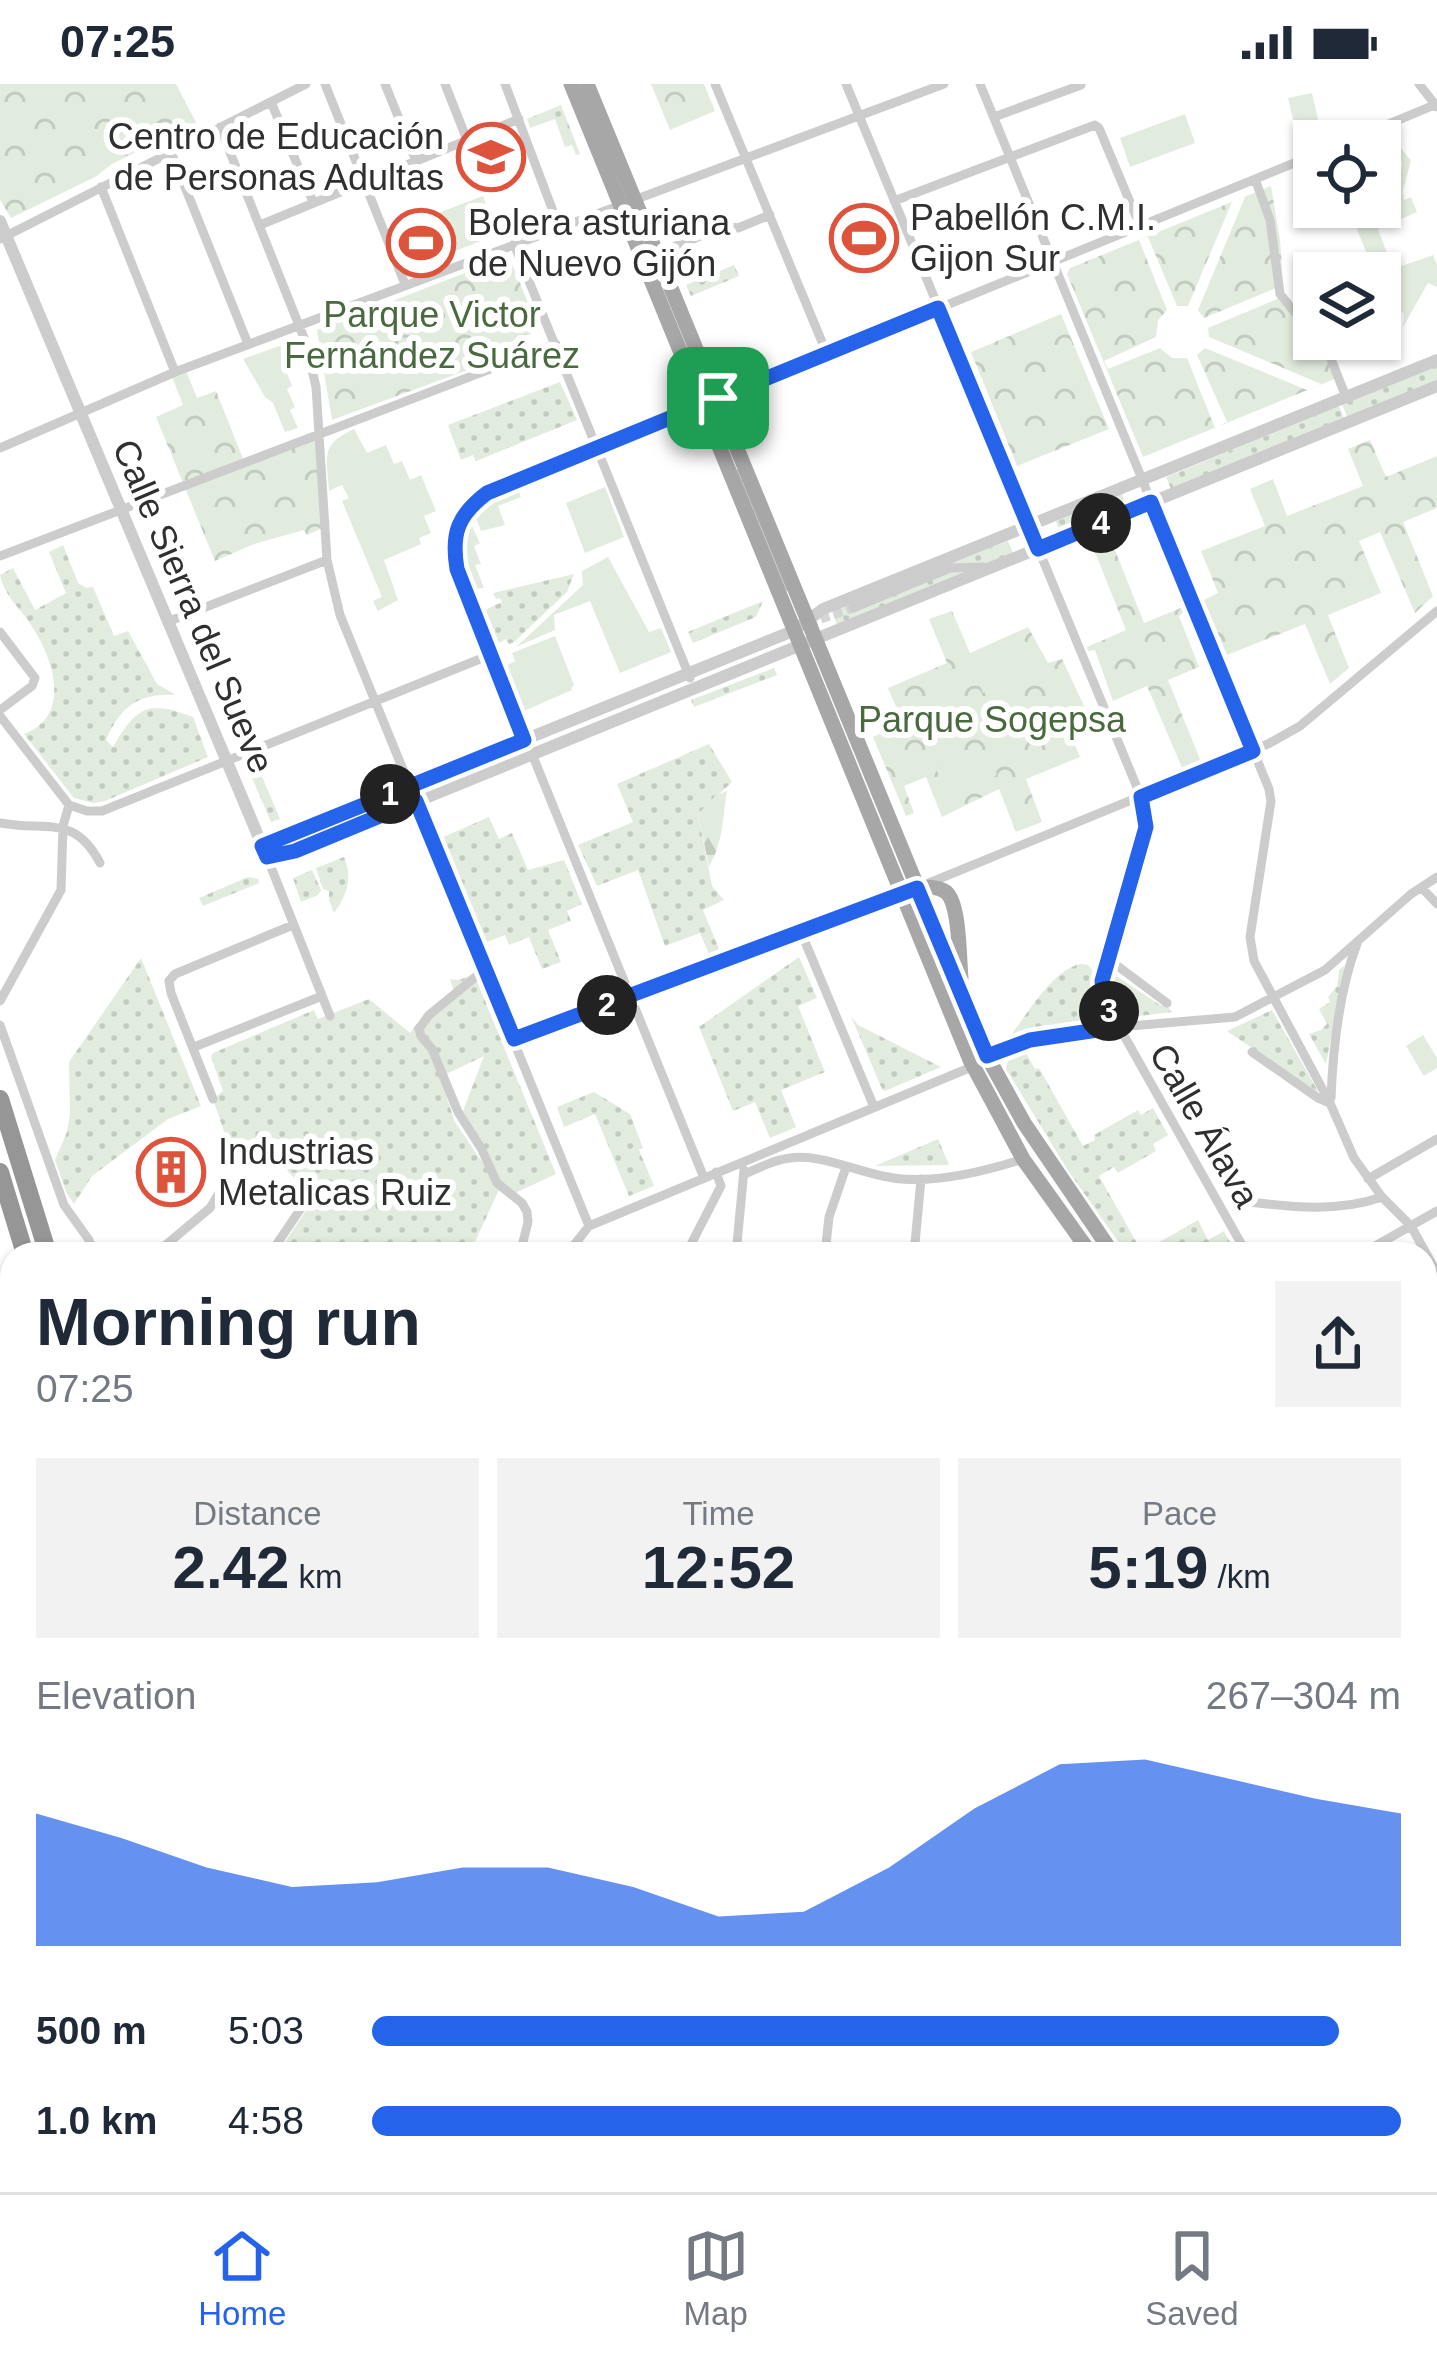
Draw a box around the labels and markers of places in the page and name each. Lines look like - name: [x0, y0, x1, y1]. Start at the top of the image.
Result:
- place label: Centro de Educación de Personas Adultas: [108, 116, 444, 198]
- school or university icon: Centro de Educación de Personas Adultas: [456, 122, 526, 192]
- place label: Pabellón C.M.I. Gijon Sur: [910, 197, 1156, 279]
- place label: Bolera asturiana de Nuevo Gijón: [468, 202, 731, 284]
- sports icon: Pabellón C.M.I. Gijon Sur: [829, 203, 899, 273]
- sports icon: Bolera asturiana de Nuevo Gijón: [386, 208, 456, 278]
- pin: [667, 347, 769, 449]
- pin: 4: [1071, 493, 1131, 553]
- pin: 1: [360, 764, 420, 824]
- pin: 2: [577, 975, 637, 1035]
- pin: 3: [1079, 981, 1139, 1041]
- place label: Industrias Metalicas Ruiz: [218, 1131, 452, 1213]
- building icon: Industrias Metalicas Ruiz: [136, 1137, 206, 1207]

